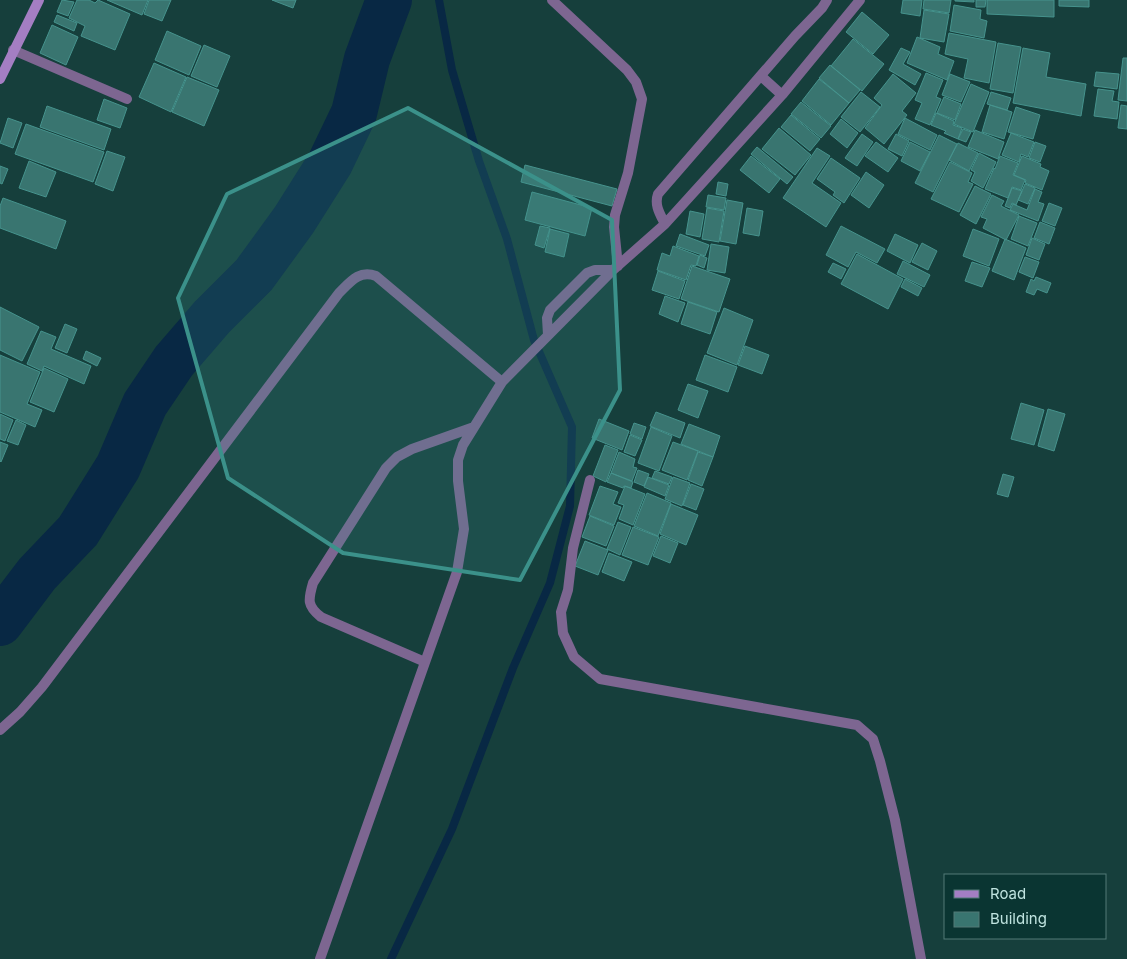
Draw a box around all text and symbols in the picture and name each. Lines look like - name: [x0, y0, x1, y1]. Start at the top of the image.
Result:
- legend: [944, 874, 1107, 939]
- text: Road: [990, 884, 1026, 903]
- text: Building: [990, 909, 1047, 928]

